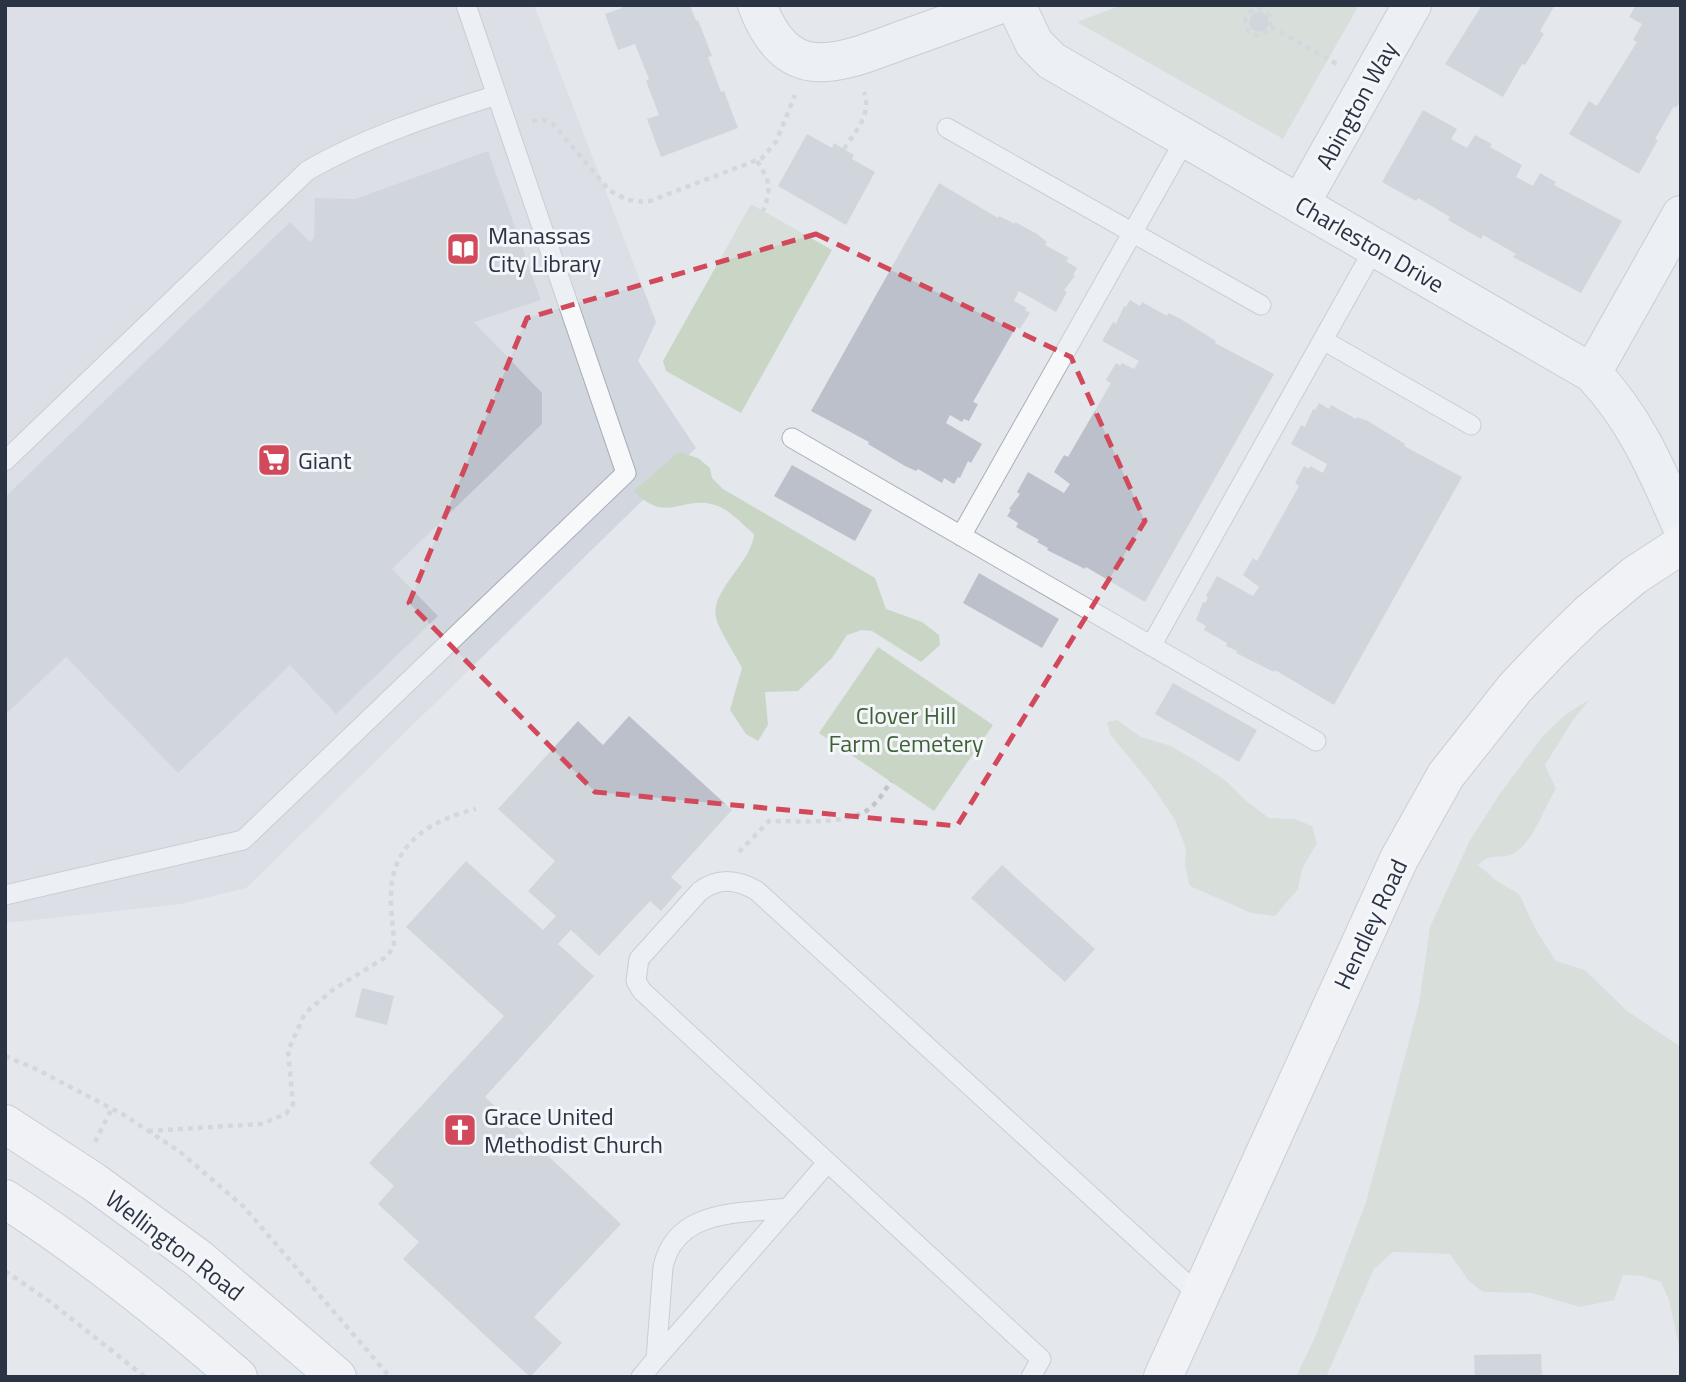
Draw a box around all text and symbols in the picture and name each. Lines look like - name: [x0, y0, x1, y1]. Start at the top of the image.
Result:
- street label: Abington Way: [1306, 34, 1406, 175]
- street label: Charleston Drive: [1289, 187, 1451, 301]
- place label: Manassas City Library: [488, 217, 602, 281]
- library icon: Manassas City Library: [444, 230, 482, 268]
- supermarket icon: Giant: [255, 441, 293, 479]
- place label: Giant: [298, 442, 352, 478]
- park label: Clover Hill Farm Cemetery: [829, 697, 984, 761]
- street label: Hendley Road: [1324, 853, 1416, 995]
- place label: Grace United Methodist Church: [484, 1098, 663, 1162]
- church icon: Grace United Methodist Church: [441, 1111, 479, 1149]
- street label: Wellington Road: [98, 1181, 252, 1309]

